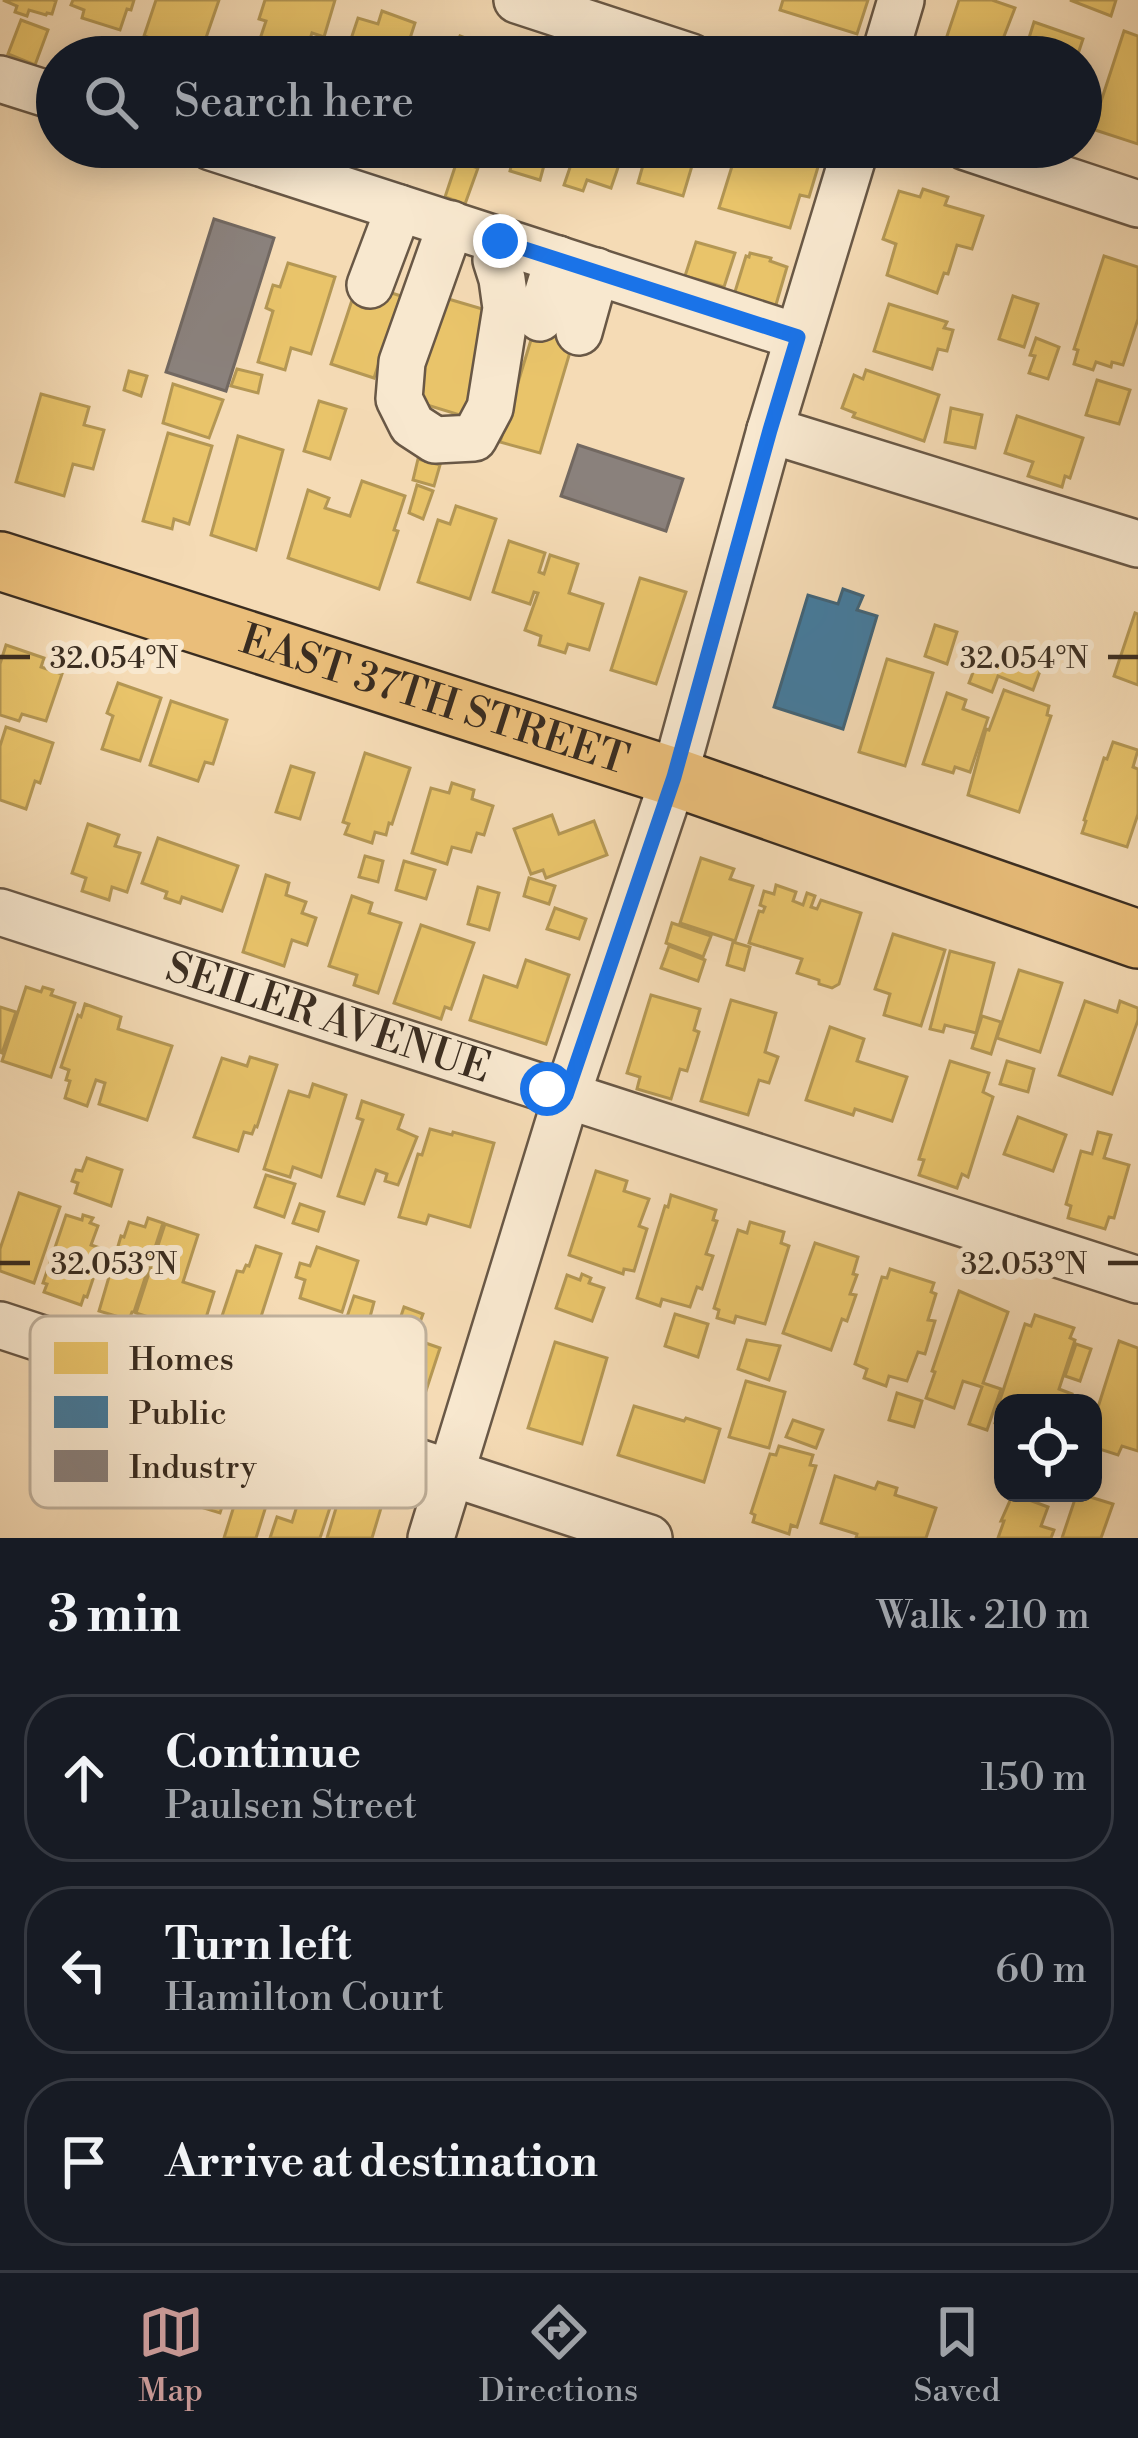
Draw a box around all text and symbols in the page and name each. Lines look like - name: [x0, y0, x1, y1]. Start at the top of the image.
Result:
- search box: [36, 36, 1102, 168]
- icon: search: [78, 69, 144, 135]
- text: Search here: [174, 74, 414, 131]
- route end: [473, 214, 527, 268]
- street label: EAST 37TH STREET: [233, 613, 635, 787]
- text: 32.054°N: [50, 640, 178, 678]
- text: 32.054°N: [960, 640, 1088, 678]
- street label: SEILER AVENUE: [159, 941, 497, 1095]
- route start: [520, 1062, 574, 1116]
- text: 32.053°N: [51, 1246, 177, 1284]
- text: 32.053°N: [961, 1246, 1087, 1284]
- legend: [30, 1316, 426, 1508]
- text: Homes: [129, 1340, 234, 1381]
- text: Public: [129, 1394, 227, 1435]
- map controls: [994, 1394, 1102, 1502]
- button: locate: [994, 1394, 1102, 1502]
- text: Industry: [129, 1448, 258, 1489]
- text: 3 min: [48, 1584, 181, 1648]
- text: Walk · 210 m: [877, 1592, 1090, 1641]
- text: Continue: [165, 1725, 361, 1782]
- icon: ahead: [51, 1745, 117, 1811]
- text: 150 m: [981, 1754, 1087, 1803]
- text: Paulsen Street: [165, 1782, 417, 1831]
- text: Turn left: [165, 1917, 351, 1974]
- icon: left: [51, 1937, 117, 2003]
- text: 60 m: [995, 1946, 1087, 1995]
- text: Hamilton Court: [165, 1974, 444, 2023]
- icon: arrive: [51, 2129, 117, 2195]
- text: Arrive at destination: [165, 2134, 598, 2191]
- tab: Map: [138, 2299, 204, 2412]
- tab: Directions: [479, 2299, 638, 2412]
- tab: Saved: [914, 2299, 1000, 2412]

